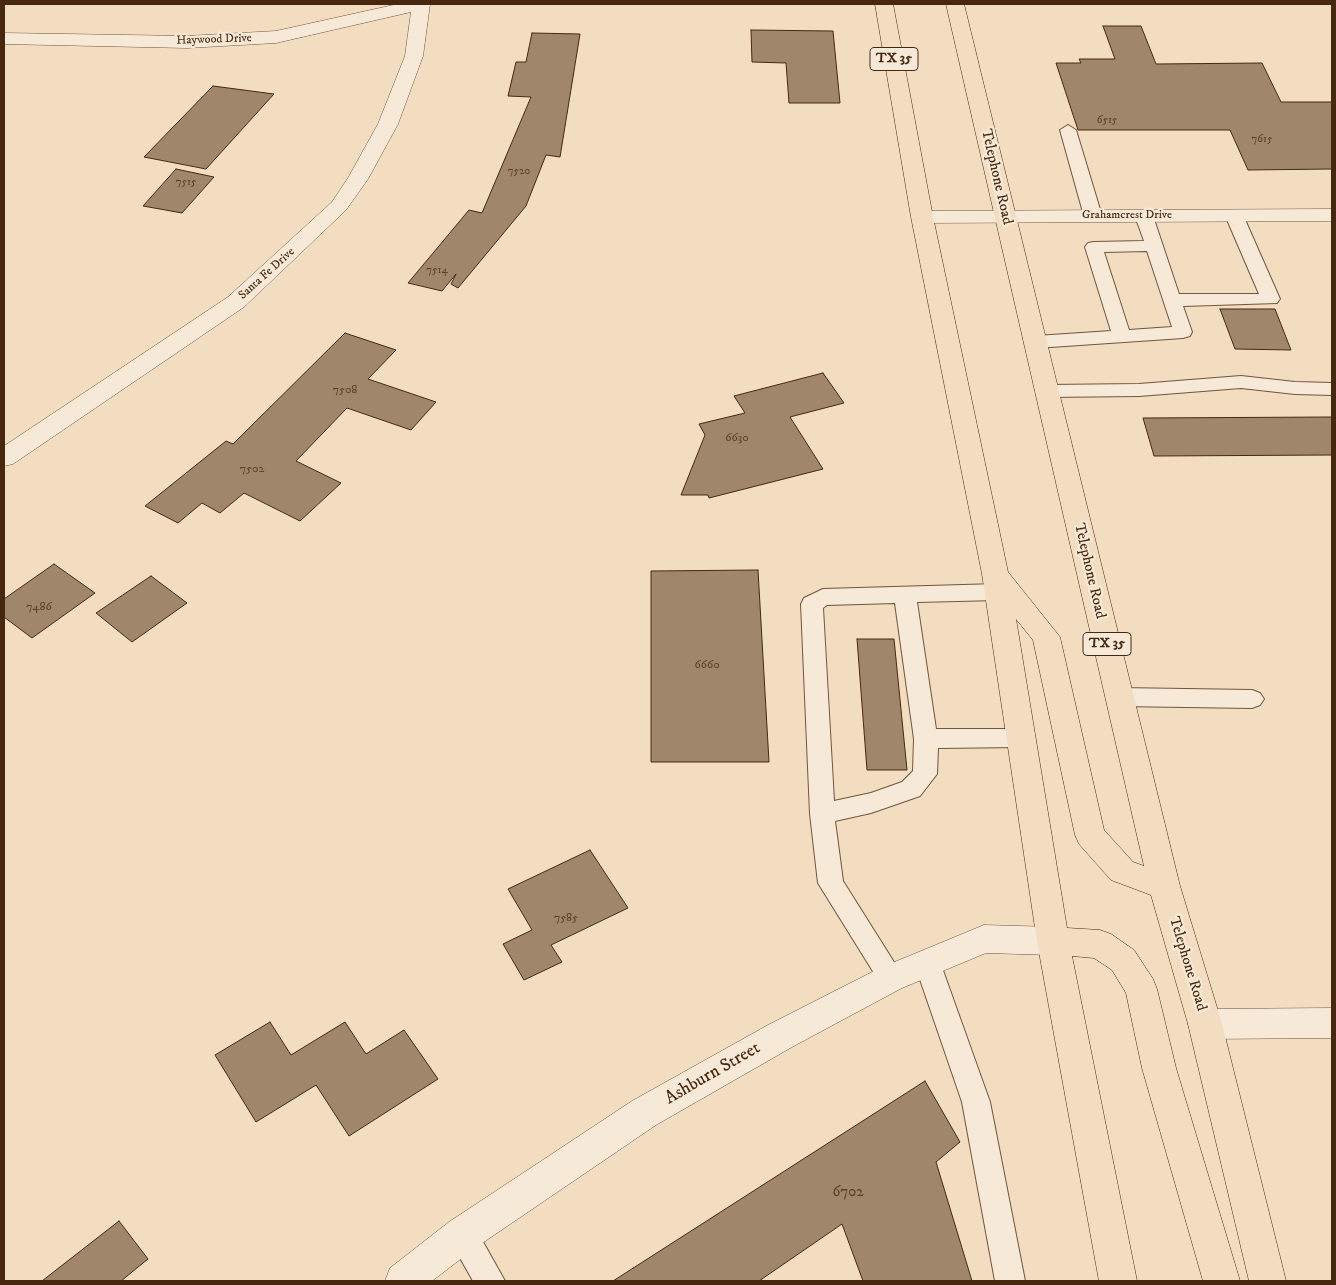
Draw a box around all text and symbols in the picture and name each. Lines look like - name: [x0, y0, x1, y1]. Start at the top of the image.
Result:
- street label: Haywood Drive: [176, 31, 252, 49]
- road number: TX 35: [870, 48, 918, 70]
- house number: 6515: [1097, 114, 1117, 128]
- street label: Telephone Road: [976, 127, 1016, 227]
- house number: 7615: [1252, 133, 1272, 147]
- house number: 7520: [508, 165, 530, 179]
- house number: 7515: [176, 176, 196, 190]
- street label: Grahamcrest Drive: [1082, 209, 1172, 223]
- street label: Santa Fe Drive: [236, 245, 298, 303]
- house number: 7514: [426, 264, 448, 278]
- house number: 7508: [333, 384, 357, 398]
- house number: 6630: [725, 432, 749, 446]
- house number: 7502: [240, 463, 264, 477]
- street label: Telephone Road: [1069, 521, 1109, 621]
- house number: 7486: [26, 601, 52, 615]
- road number: TX 35: [1083, 633, 1131, 656]
- house number: 6660: [694, 659, 720, 673]
- house number: 7585: [554, 912, 578, 926]
- street label: Telephone Road: [1164, 915, 1210, 1013]
- street label: Ashburn Street: [661, 1038, 765, 1110]
- house number: 6702: [832, 1184, 864, 1202]

